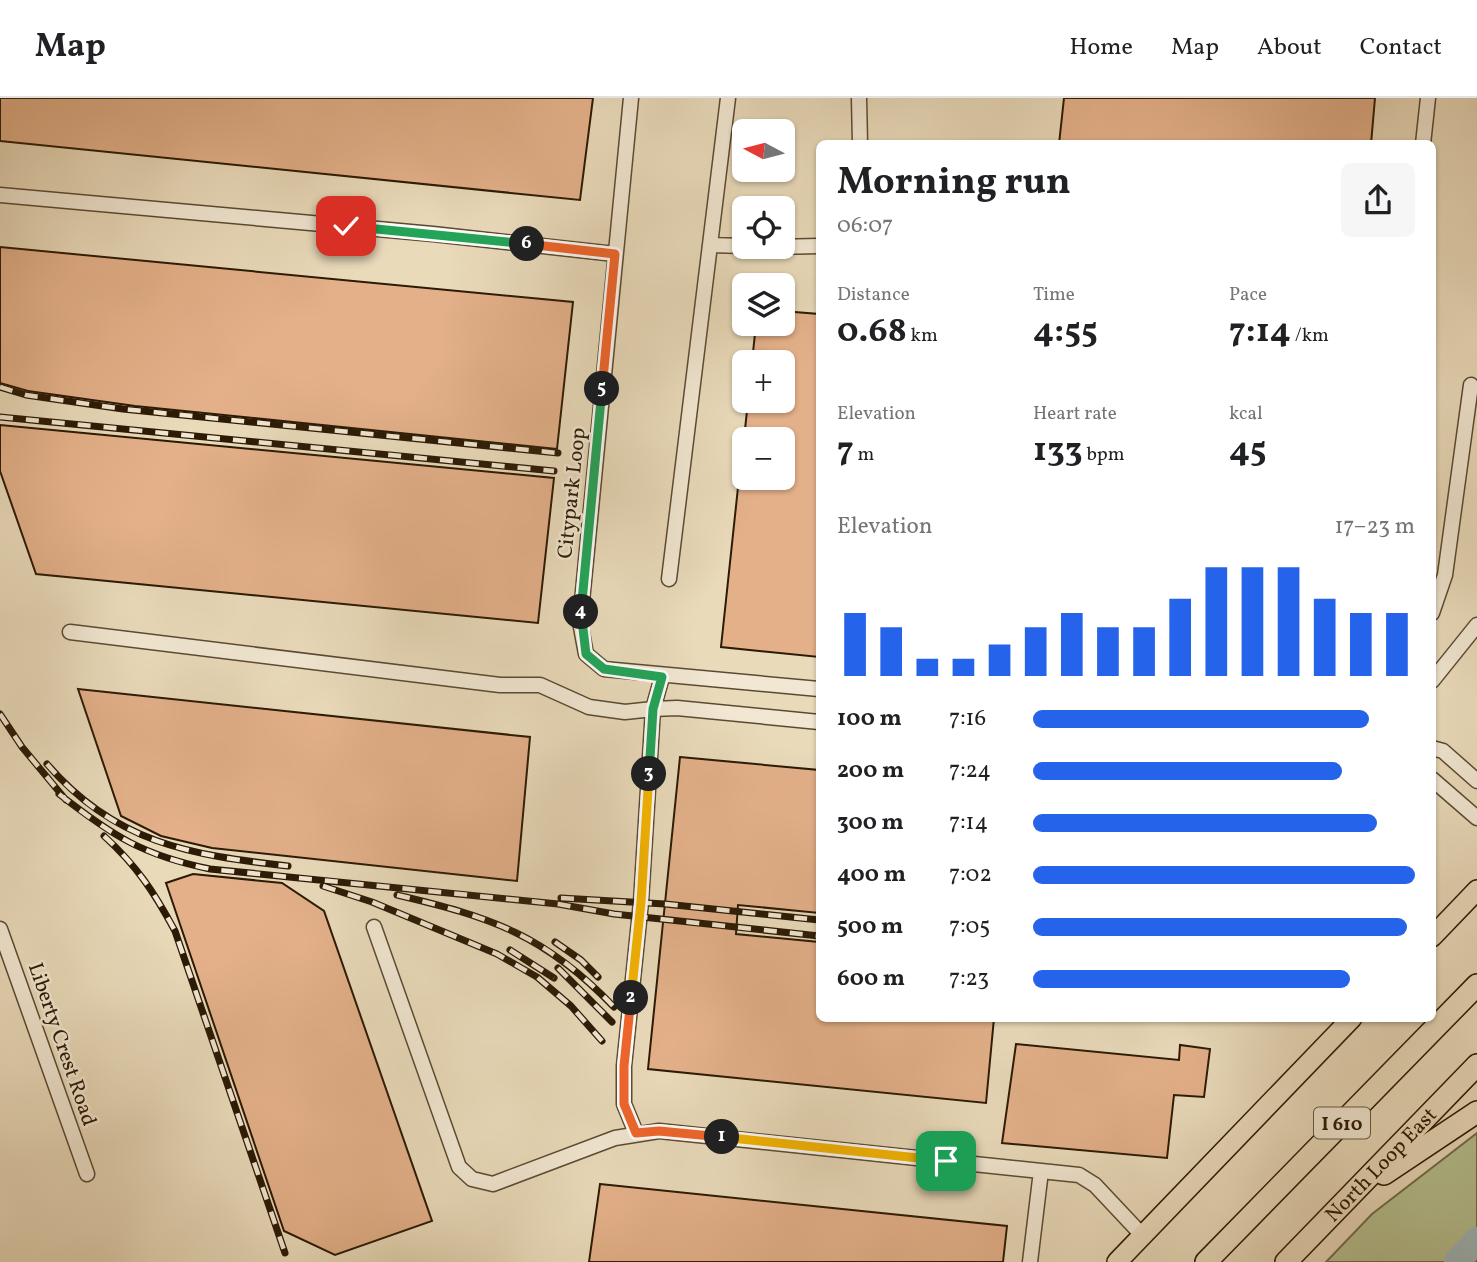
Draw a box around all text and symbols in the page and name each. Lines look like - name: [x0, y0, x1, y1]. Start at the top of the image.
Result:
- text: Map: [35, 25, 106, 71]
- text: Home: [1069, 31, 1133, 65]
- text: Map: [1171, 31, 1219, 65]
- text: About: [1257, 31, 1322, 65]
- text: Contact: [1360, 31, 1442, 65]
- north arrow: [732, 119, 794, 182]
- map controls: [732, 119, 795, 490]
- text: Morning run: [837, 157, 1071, 210]
- button: share: [1341, 163, 1415, 237]
- pin: [316, 196, 376, 256]
- button: locate: [732, 196, 795, 259]
- icon: check: [327, 207, 365, 245]
- text: 06:07: [837, 210, 893, 242]
- pin: 6: [510, 226, 544, 262]
- text: 6: [521, 230, 532, 256]
- button: layers: [732, 273, 795, 336]
- text: Distance: [837, 282, 910, 308]
- text: Time: [1033, 282, 1075, 308]
- text: Pace: [1229, 282, 1267, 308]
- text: 0.68: [837, 308, 907, 356]
- text: 4:55: [1033, 308, 1098, 356]
- text: 7:14: [1229, 308, 1291, 356]
- text: km: [907, 323, 938, 349]
- text: /km: [1291, 323, 1329, 349]
- button: +: [732, 350, 795, 413]
- pin: 5: [584, 372, 620, 406]
- text: 5: [597, 375, 606, 401]
- text: Elevation: [837, 401, 916, 427]
- text: Heart rate: [1033, 401, 1117, 427]
- text: kcal: [1229, 401, 1263, 427]
- street label: Citypark Loop: [551, 426, 594, 560]
- button: −: [732, 427, 795, 490]
- text: 7: [837, 427, 854, 475]
- text: 133: [1033, 427, 1083, 475]
- text: 45: [1229, 427, 1267, 475]
- text: m: [854, 442, 874, 468]
- text: bpm: [1083, 442, 1125, 468]
- text: Elevation: [837, 511, 933, 543]
- text: 17–23 m: [1334, 511, 1415, 543]
- pin: 4: [564, 594, 598, 630]
- text: 4: [575, 598, 586, 624]
- text: 100 m: [837, 703, 902, 735]
- text: 7:16: [949, 703, 986, 735]
- text: 200 m: [837, 755, 904, 787]
- text: 7:24: [949, 755, 991, 787]
- pin: 3: [632, 756, 666, 792]
- text: 3: [644, 760, 653, 786]
- text: 300 m: [837, 807, 904, 839]
- text: 7:14: [949, 807, 988, 839]
- text: 400 m: [837, 859, 906, 891]
- text: 7:02: [949, 859, 992, 891]
- text: 500 m: [837, 911, 903, 943]
- text: 7:05: [949, 911, 990, 943]
- street label: Liberty Crest Road: [20, 959, 103, 1130]
- text: 600 m: [837, 963, 905, 995]
- text: 7:23: [949, 963, 989, 995]
- pin: 2: [614, 981, 648, 1016]
- text: 2: [626, 984, 635, 1010]
- street label: North Loop East: [1319, 1102, 1444, 1229]
- road number: I 610: [1314, 1107, 1370, 1138]
- pin: 1: [704, 1119, 740, 1154]
- text: 1: [718, 1123, 725, 1149]
- pin: [916, 1131, 976, 1191]
- icon: arrive: [927, 1142, 965, 1180]

